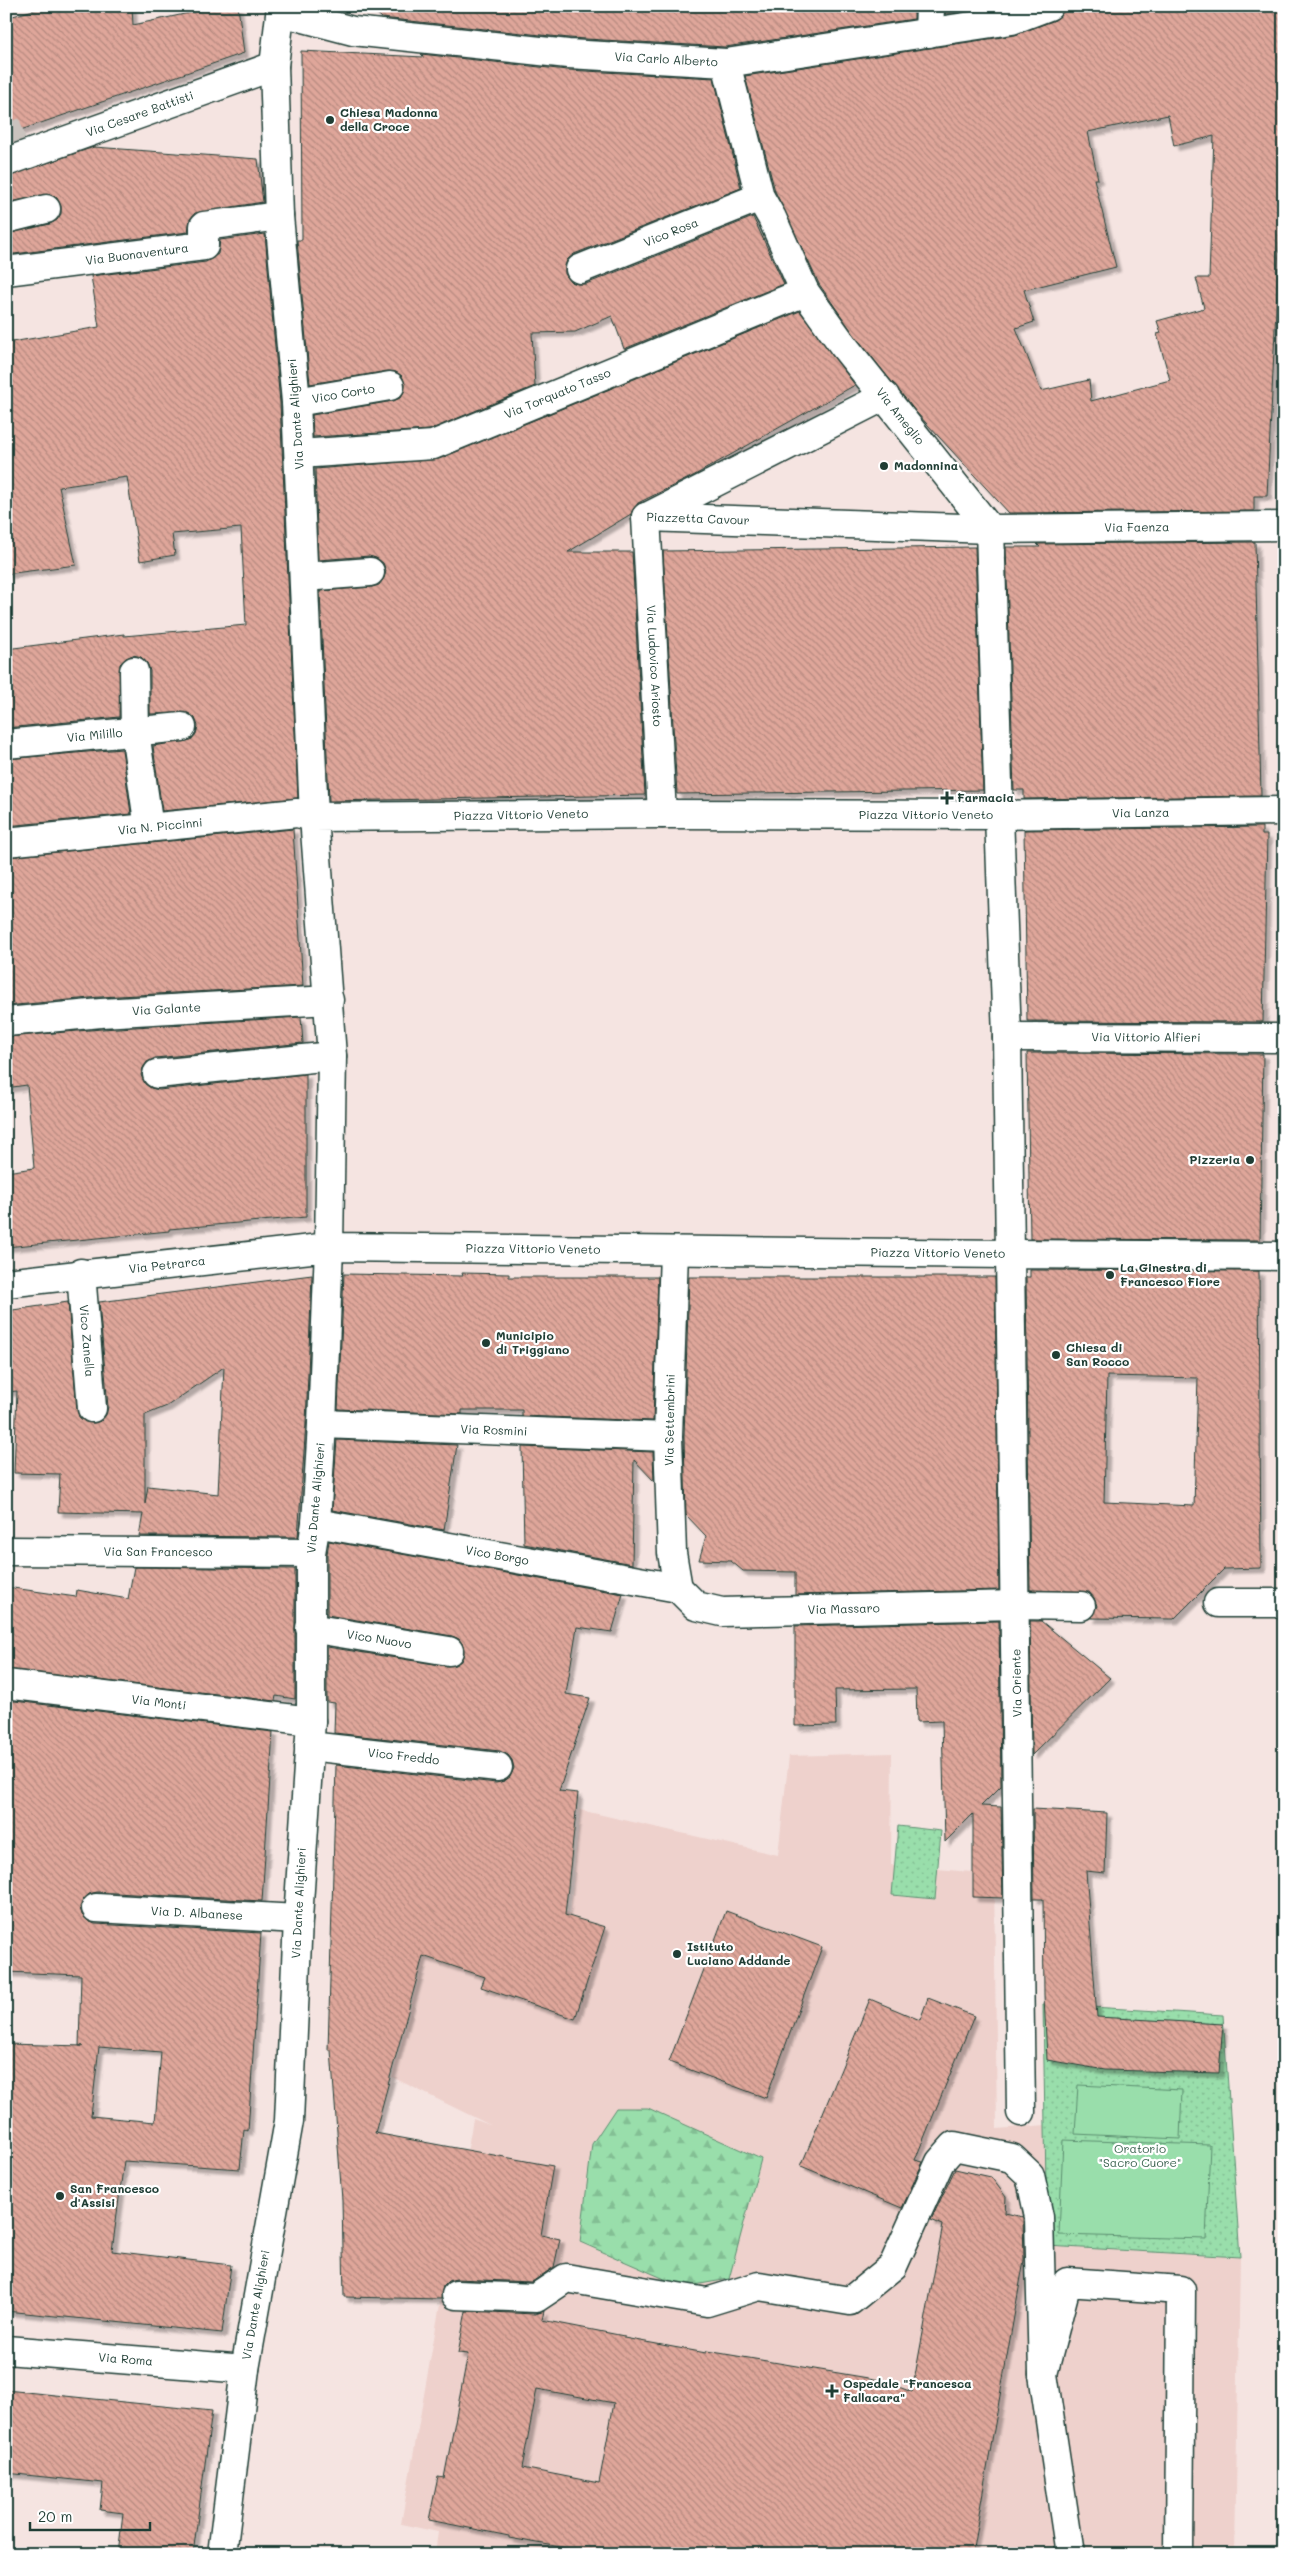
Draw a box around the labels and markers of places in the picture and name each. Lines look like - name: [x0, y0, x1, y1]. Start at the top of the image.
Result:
- place label: Chiesa Madonna della Croce: [340, 104, 438, 134]
- marker: Chiesa Madonna della Croce: [324, 114, 336, 126]
- place label: Madonnina: [894, 457, 958, 473]
- marker: Madonnina: [878, 460, 890, 472]
- place label: Farmacia: [957, 789, 1014, 805]
- marker: Farmacia: [941, 792, 953, 804]
- place label: Pizzeria: [1189, 1151, 1240, 1167]
- marker: Pizzeria: [1244, 1154, 1256, 1166]
- place label: La Ginestra di Francesco Fiore: [1120, 1259, 1220, 1289]
- marker: La Ginestra di Francesco Fiore: [1104, 1269, 1116, 1281]
- place label: Municipio di Triggiano: [496, 1327, 569, 1357]
- marker: Municipio di Triggiano: [480, 1337, 492, 1349]
- place label: Chiesa di San Rocco: [1066, 1339, 1129, 1369]
- marker: Chiesa di San Rocco: [1050, 1349, 1062, 1361]
- place label: Istituto Luciano Addande: [687, 1938, 791, 1968]
- marker: Istituto Luciano Addande: [671, 1948, 683, 1960]
- place label: San Francesco d'Assisi: [70, 2180, 159, 2210]
- marker: San Francesco d'Assisi: [54, 2190, 66, 2202]
- place label: Ospedale "Francesca Fallacara": [843, 2375, 972, 2405]
- marker: Ospedale "Francesca Fallacara": [825, 2384, 839, 2398]

